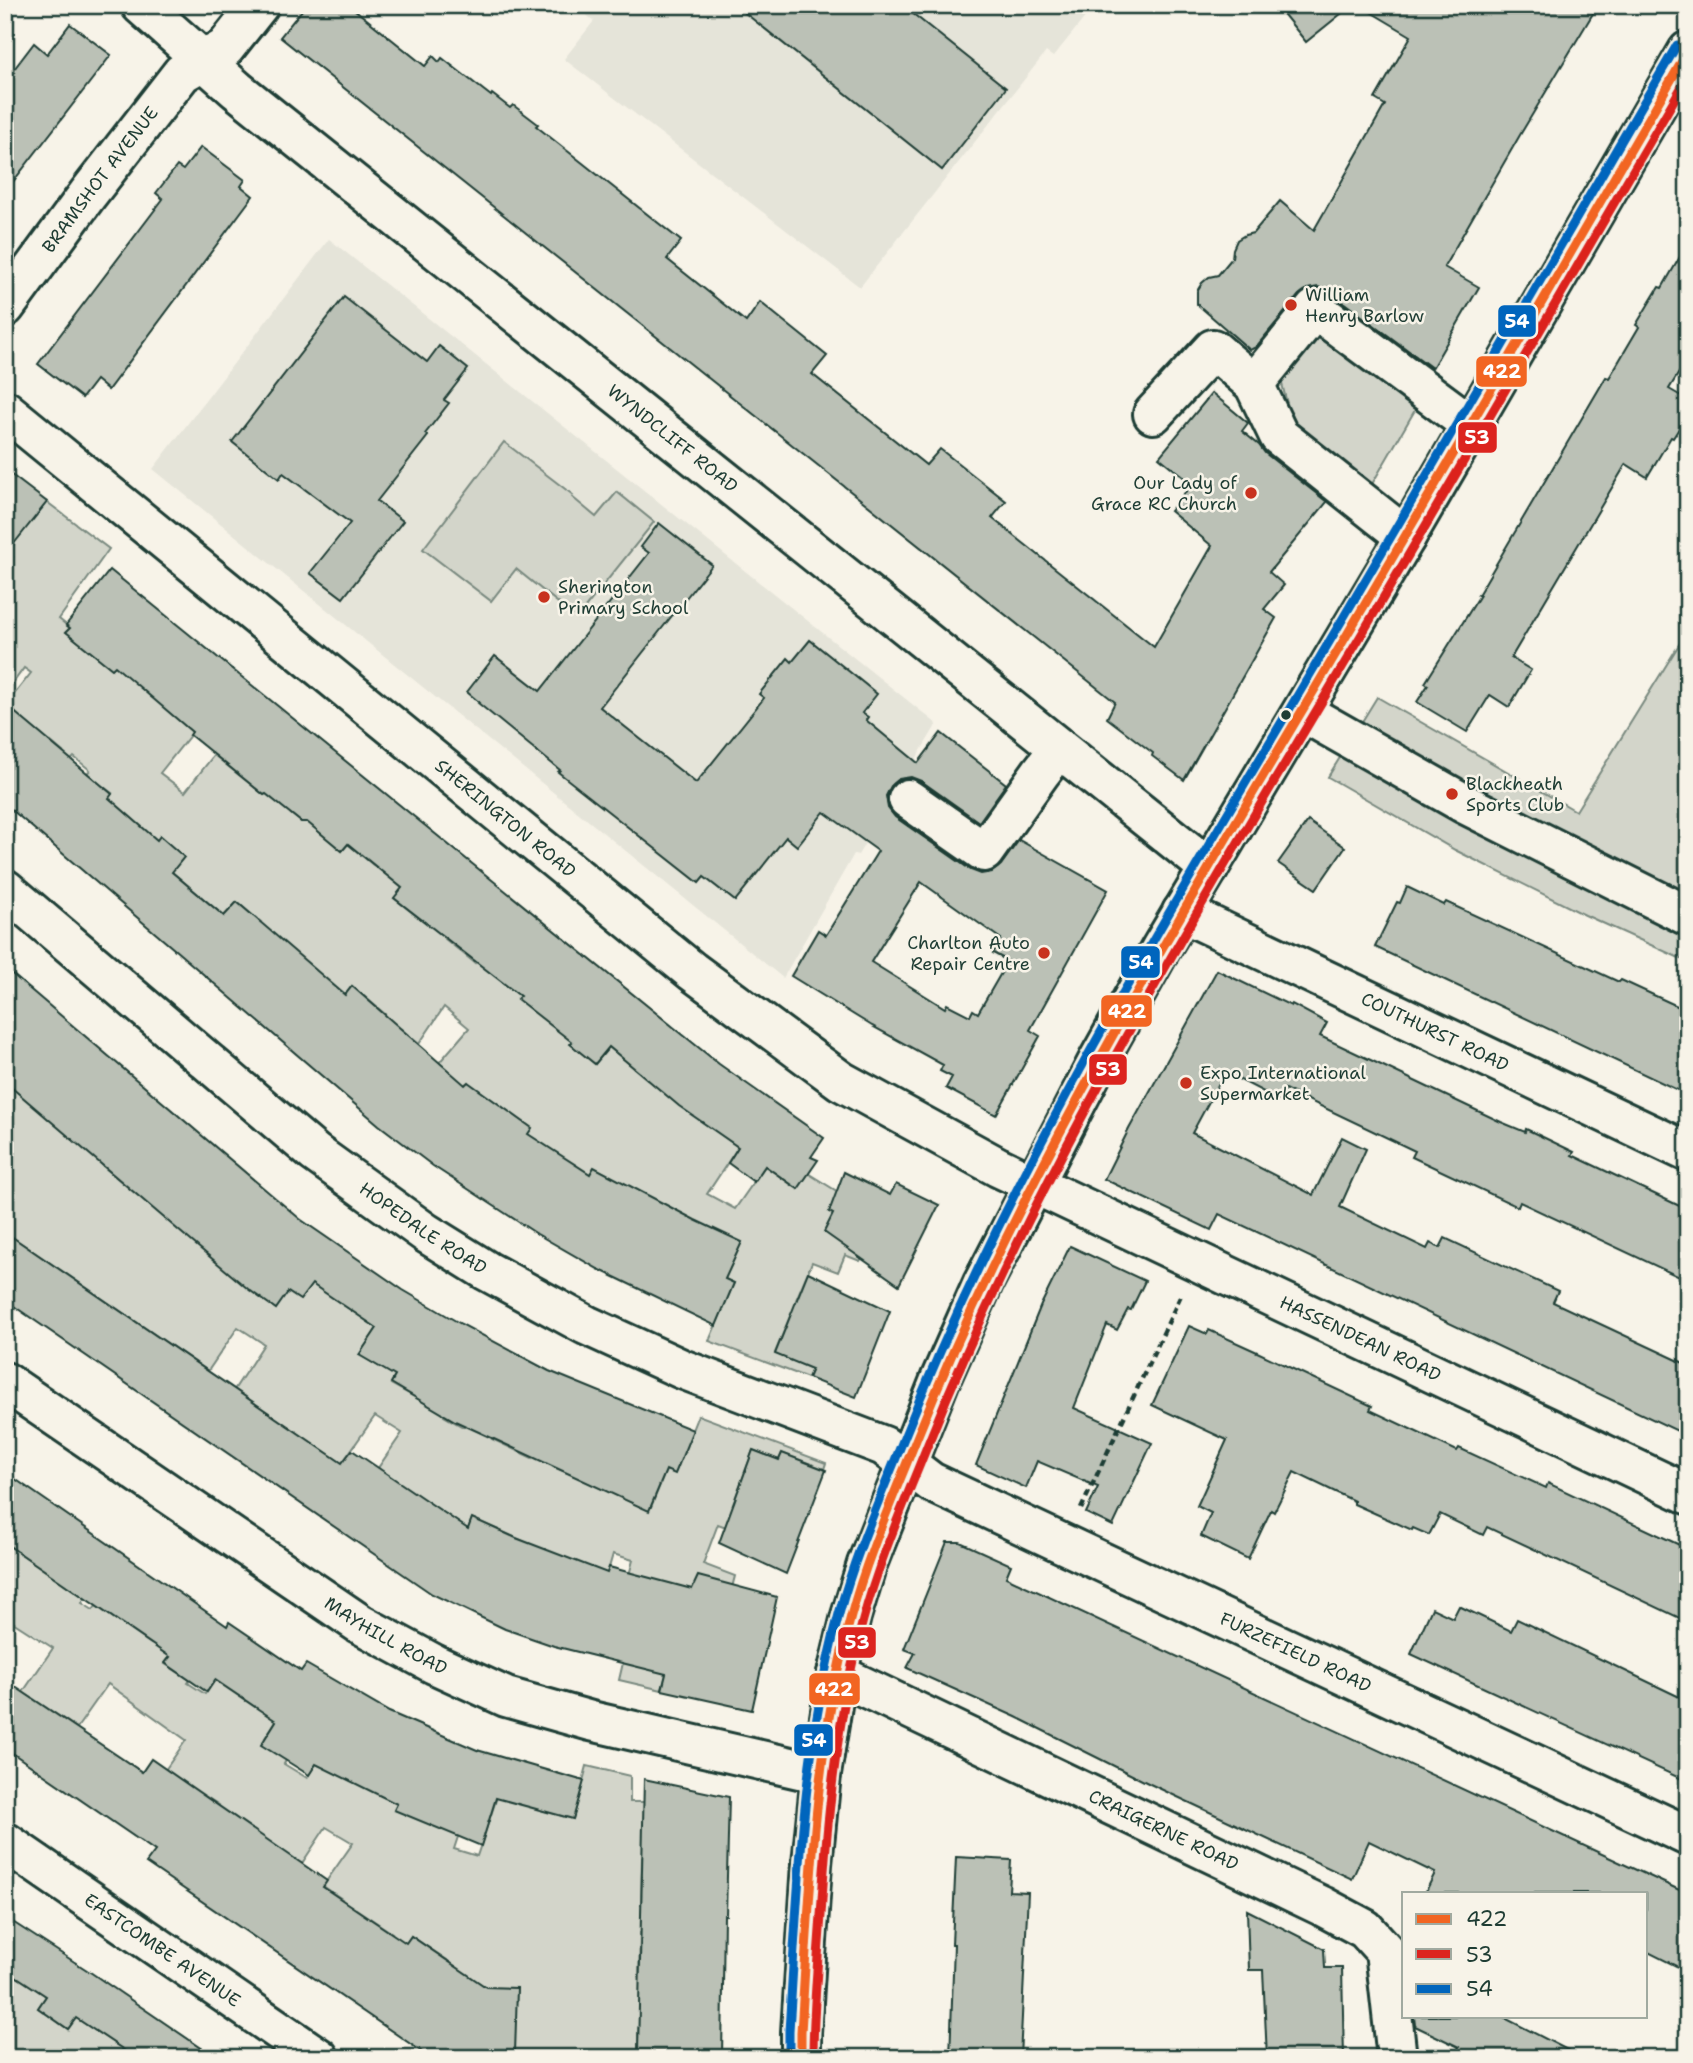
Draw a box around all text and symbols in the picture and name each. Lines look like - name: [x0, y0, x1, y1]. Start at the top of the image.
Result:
- street label: BRAMSHOT AVENUE: [37, 101, 164, 258]
- place label: William Henry Barlow: [1305, 283, 1425, 328]
- marker: William Henry Barlow: [1283, 297, 1299, 313]
- line badge: 54: [1497, 304, 1537, 338]
- text: 54: [1504, 309, 1530, 334]
- line badge: 422: [1475, 355, 1528, 388]
- text: 422: [1483, 359, 1521, 384]
- street label: WYNDCLIFF ROAD: [602, 379, 743, 498]
- line badge: 53: [1457, 421, 1498, 454]
- text: 53: [1465, 425, 1489, 450]
- place label: Our Lady of Grace RC Church: [1091, 471, 1237, 516]
- marker: Our Lady of Grace RC Church: [1243, 485, 1259, 501]
- place label: Sherington Primary School: [558, 575, 689, 620]
- marker: Sherington Primary School: [536, 589, 552, 605]
- unlabelled marker: [1279, 708, 1293, 722]
- street label: SHERINGTON ROAD: [430, 754, 581, 883]
- place label: Blackheath Sports Club: [1466, 772, 1564, 817]
- marker: Blackheath Sports Club: [1444, 786, 1460, 802]
- place label: Charlton Auto Repair Centre: [907, 931, 1030, 976]
- marker: Charlton Auto Repair Centre: [1036, 945, 1052, 961]
- line badge: 54: [1120, 945, 1161, 979]
- text: 54: [1128, 950, 1154, 975]
- street label: COUTHURST ROAD: [1357, 987, 1513, 1077]
- line badge: 422: [1100, 994, 1153, 1028]
- text: 422: [1108, 999, 1146, 1024]
- line badge: 53: [1088, 1053, 1128, 1086]
- text: 53: [1096, 1057, 1120, 1082]
- place label: Expo International Supermarket: [1200, 1061, 1366, 1106]
- marker: Expo International Supermarket: [1178, 1075, 1194, 1091]
- street label: HOPEDALE ROAD: [354, 1177, 492, 1280]
- street label: HASSENDEAN ROAD: [1276, 1290, 1445, 1387]
- street label: MAYHILL ROAD: [320, 1591, 451, 1680]
- street label: FURZEFIELD ROAD: [1216, 1607, 1375, 1698]
- line badge: 53: [837, 1626, 877, 1659]
- text: 53: [845, 1630, 869, 1655]
- line badge: 422: [808, 1672, 861, 1706]
- text: 422: [815, 1677, 853, 1702]
- line badge: 54: [793, 1723, 834, 1757]
- text: 54: [801, 1728, 827, 1753]
- street label: CRAIGERNE ROAD: [1085, 1784, 1243, 1876]
- street label: EASTCOMBE AVENUE: [79, 1888, 245, 2013]
- legend: [1402, 1892, 1648, 2018]
- text: 422: [1466, 1905, 1508, 1933]
- text: 53: [1466, 1941, 1493, 1969]
- text: 54: [1466, 1975, 1493, 2003]

